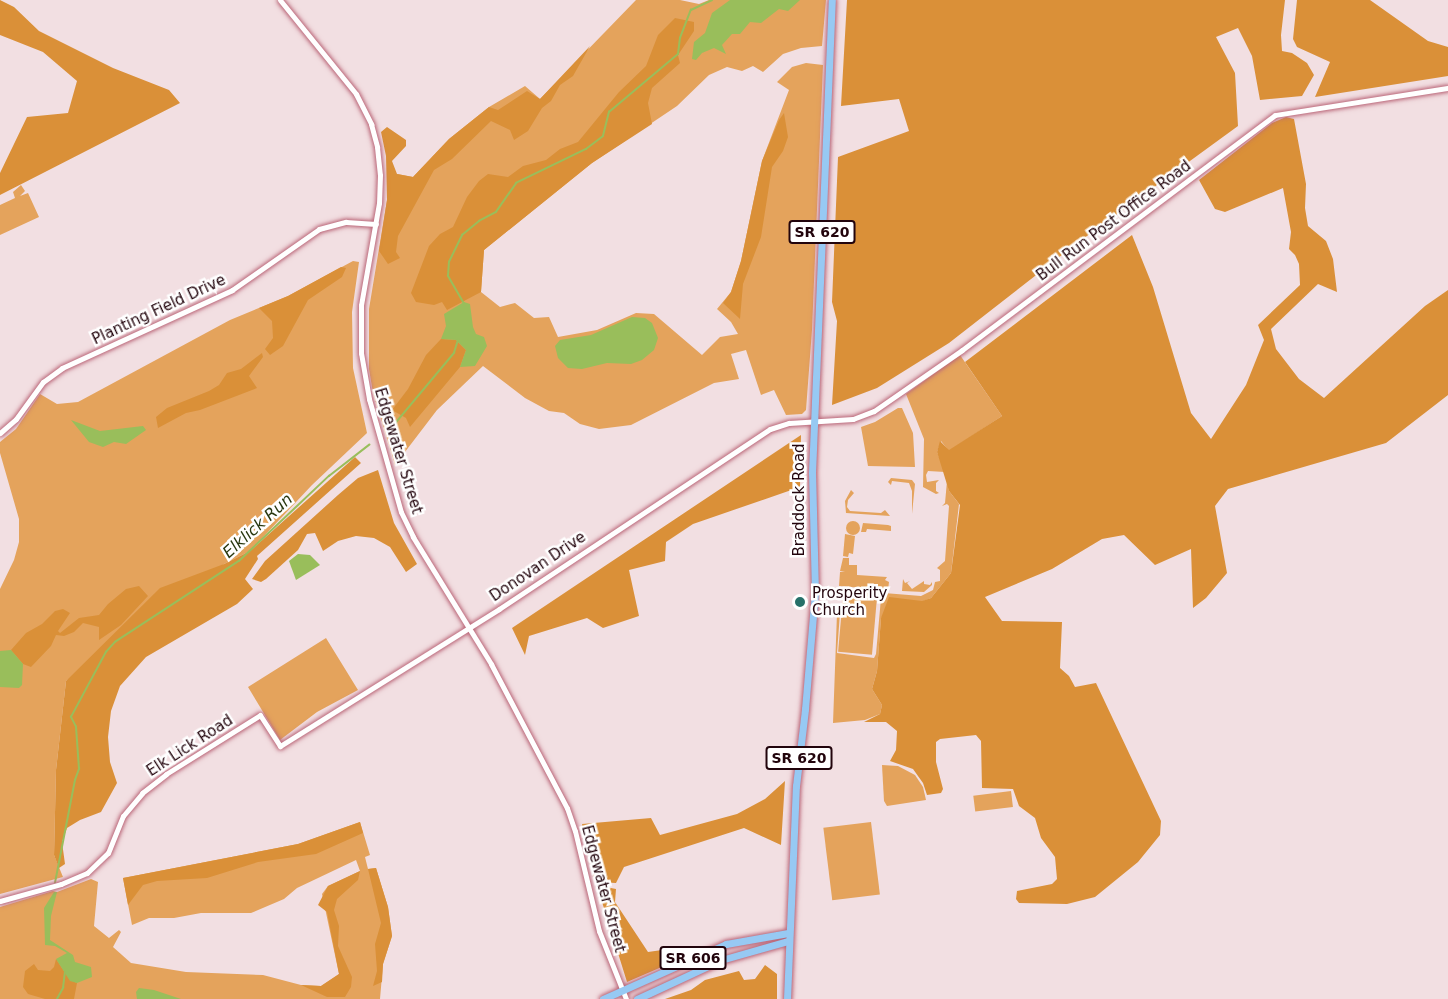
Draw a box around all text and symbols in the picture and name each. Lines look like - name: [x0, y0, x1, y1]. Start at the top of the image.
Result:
- street label: Bull Run Post Office Road: [1033, 157, 1195, 285]
- road number: SR 620: [788, 221, 856, 243]
- street label: Planting Field Drive: [89, 271, 229, 349]
- street label: Edgewater Street: [370, 386, 426, 516]
- street label: Braddock Road: [791, 443, 809, 557]
- water label: Elklick Run: [219, 490, 297, 562]
- street label: Donovan Drive: [487, 528, 589, 606]
- place label: Prosperity Church: [812, 584, 887, 619]
- marker: Prosperity Church: [793, 595, 807, 609]
- street label: Elk Lick Road: [144, 712, 236, 780]
- road number: SR 620: [764, 747, 834, 769]
- street label: Edgewater Street: [577, 823, 629, 955]
- road number: SR 606: [658, 947, 728, 969]

